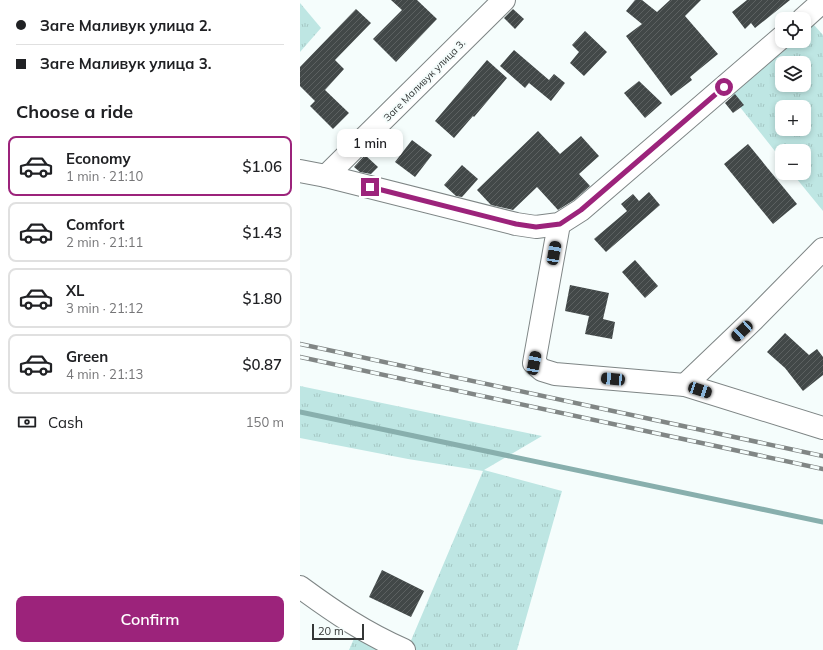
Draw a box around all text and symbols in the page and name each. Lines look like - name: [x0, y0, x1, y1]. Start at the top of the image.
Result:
- map controls: [775, 12, 811, 180]
- button: locate: [775, 12, 811, 48]
- text: Заге Маливук улица 2.: [40, 16, 211, 35]
- street label: Заге Маливук улица 3.: [381, 37, 468, 124]
- text: Заге Маливук улица 3.: [40, 54, 211, 73]
- button: layers: [775, 56, 811, 92]
- route start: [715, 78, 733, 96]
- text: Choose a ride: [16, 100, 133, 123]
- button: +: [775, 100, 811, 136]
- callout: 1 min: [337, 129, 403, 157]
- text: 1 min: [353, 135, 387, 151]
- button: −: [775, 144, 811, 180]
- icon: car: [18, 148, 54, 184]
- text: Economy: [66, 149, 131, 168]
- text: $1.06: [242, 157, 282, 176]
- text: 1 min · 21:10: [66, 168, 143, 184]
- route end: [361, 178, 379, 196]
- icon: car: [18, 214, 54, 250]
- text: Comfort: [66, 215, 124, 234]
- text: $1.43: [242, 223, 282, 242]
- text: 2 min · 21:11: [66, 234, 143, 250]
- car: [546, 240, 562, 266]
- icon: car: [18, 280, 54, 316]
- text: XL: [66, 281, 84, 300]
- text: $1.80: [242, 289, 282, 308]
- text: 3 min · 21:12: [66, 300, 143, 316]
- car: [729, 318, 755, 344]
- icon: car: [18, 346, 54, 382]
- text: Green: [66, 347, 108, 366]
- car: [526, 350, 542, 376]
- text: $0.87: [242, 355, 282, 374]
- text: 4 min · 21:13: [66, 366, 143, 382]
- car: [601, 372, 625, 386]
- car: [687, 381, 713, 399]
- icon: cash: [16, 411, 38, 433]
- text: Cash: [48, 413, 83, 432]
- text: 150 m: [246, 414, 284, 430]
- button: Confirm: [16, 596, 284, 642]
- scale bar: [312, 622, 364, 641]
- text: 20 m: [318, 624, 344, 638]

